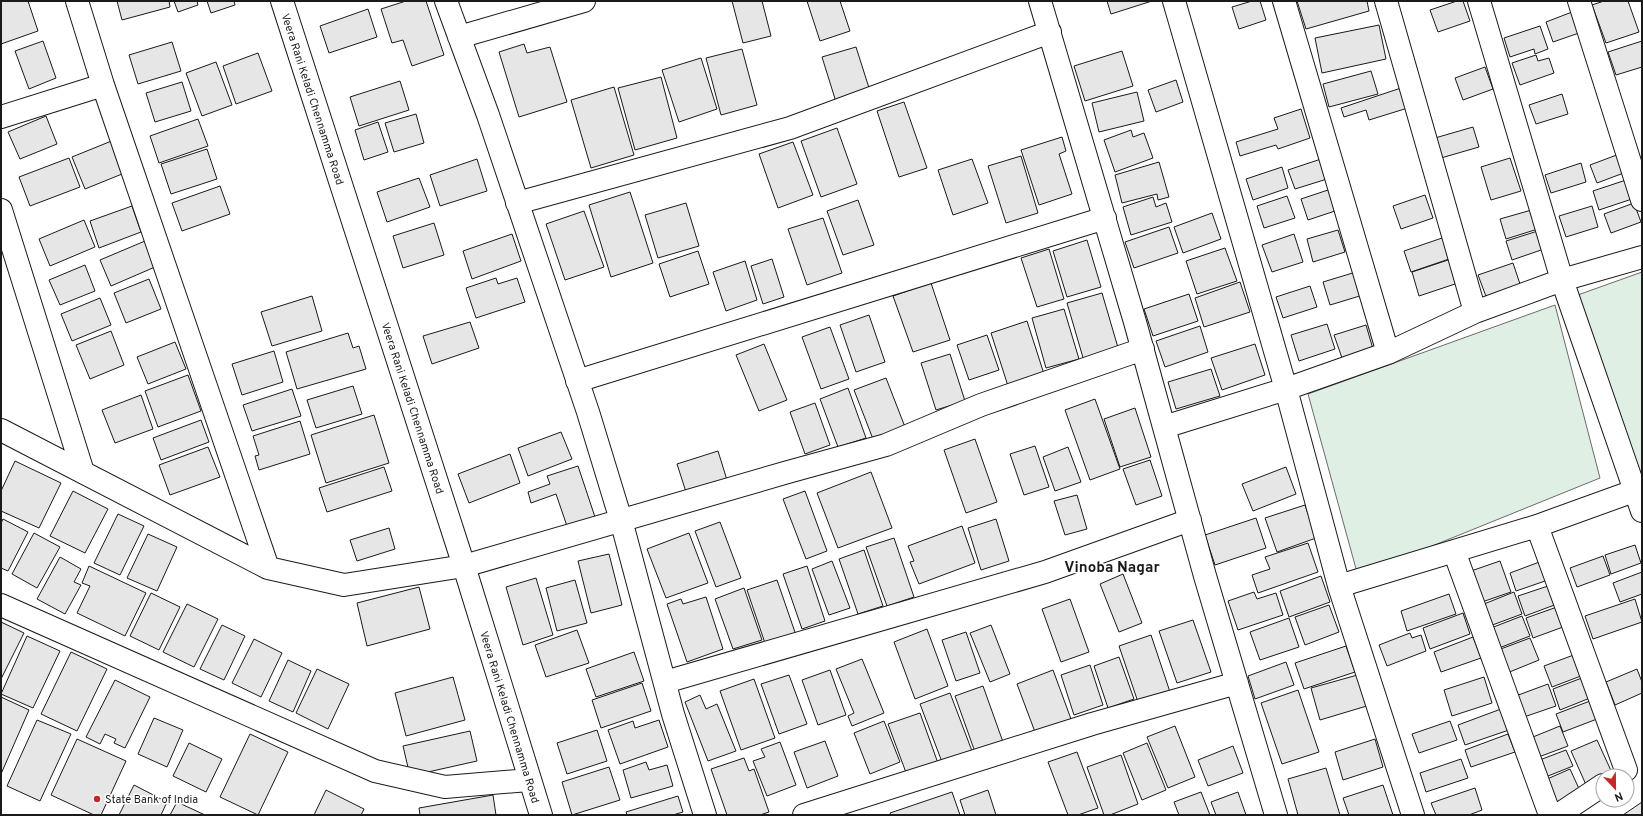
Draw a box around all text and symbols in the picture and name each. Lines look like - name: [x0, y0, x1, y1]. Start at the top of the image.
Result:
- street label: Veera Rani Keladi Chennamma Road: [278, 12, 346, 187]
- street label: Veera Rani Keladi Chennamma Road: [378, 321, 446, 496]
- district label: Vinoba Nagar: [1064, 559, 1160, 578]
- street label: Veera Rani Keladi Chennamma Road: [476, 629, 542, 805]
- north arrow: [1595, 768, 1635, 808]
- text: N: [1612, 788, 1625, 804]
- place label: State Bank of India: [105, 793, 198, 807]
- marker: State Bank of India: [92, 794, 102, 804]

